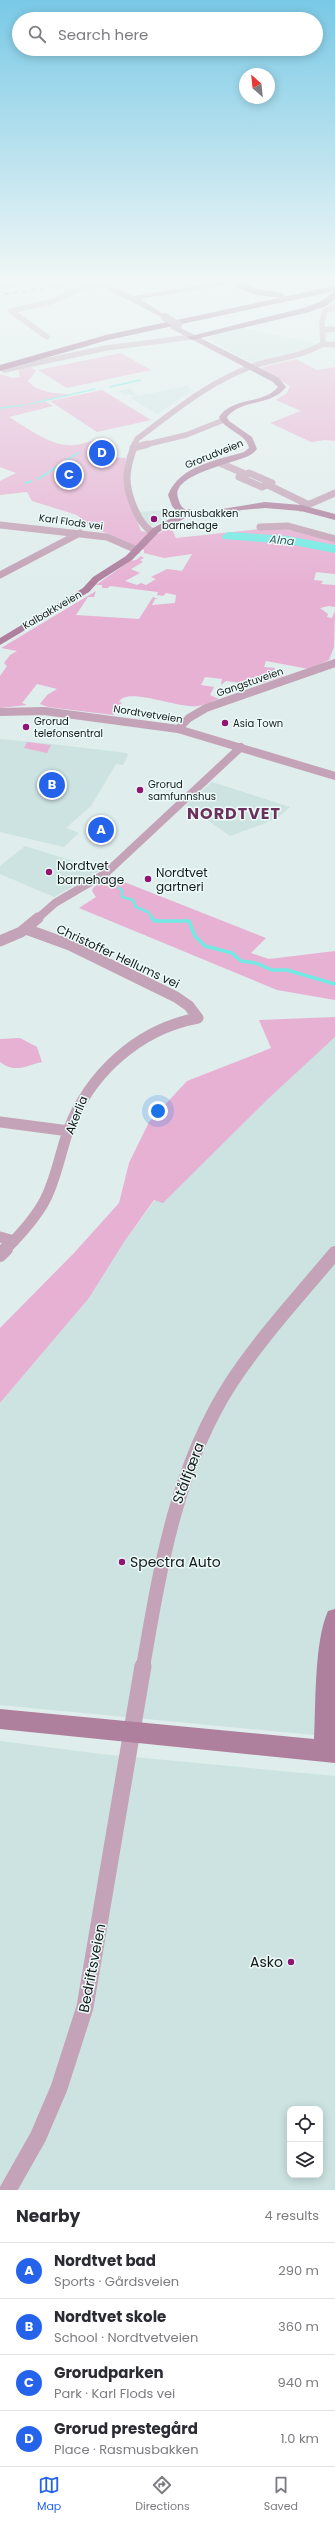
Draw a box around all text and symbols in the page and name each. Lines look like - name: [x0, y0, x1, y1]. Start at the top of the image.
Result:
- search box: [12, 12, 323, 56]
- icon: search: [26, 23, 48, 45]
- text: Search here: [58, 24, 148, 45]
- north arrow: [239, 68, 275, 104]
- street label: Grorudveien: [183, 435, 245, 473]
- pin: D: [89, 438, 115, 468]
- pin: C: [56, 460, 82, 490]
- place label: Rasmusbakken barnehage: [162, 506, 238, 533]
- street label: Karl Flods vei: [38, 510, 104, 534]
- marker: Rasmusbakken barnehage: [149, 514, 159, 524]
- water label: Alna: [268, 531, 296, 549]
- street label: Kalbakkveien: [20, 587, 84, 633]
- street label: Gangstuveien: [215, 664, 285, 700]
- street label: Nordtvetveien: [112, 701, 184, 727]
- place label: Grorud telefonsentral: [34, 714, 103, 741]
- place label: Asia Town: [233, 716, 283, 731]
- marker: Asia Town: [220, 718, 230, 728]
- marker: Grorud telefonsentral: [21, 722, 31, 732]
- pin: B: [39, 770, 65, 800]
- place label: Grorud samfunnshus: [148, 777, 216, 804]
- marker: Grorud samfunnshus: [135, 785, 145, 795]
- district label: NORDTVET: [187, 802, 281, 825]
- pin: A: [88, 815, 114, 845]
- place label: Nordtvet barnehage: [57, 857, 124, 888]
- place label: Nordtvet gartneri: [156, 864, 208, 895]
- marker: Nordtvet barnehage: [44, 867, 54, 877]
- marker: Nordtvet gartneri: [143, 874, 153, 884]
- street label: Christoffer Hellums vei: [54, 920, 182, 992]
- street label: Akerlia: [61, 1093, 91, 1137]
- your location: [148, 1101, 168, 1121]
- street label: Stålfjæra: [167, 1439, 209, 1507]
- place label: Spectra Auto: [130, 1552, 221, 1572]
- marker: Spectra Auto: [117, 1557, 127, 1567]
- street label: Bedriftsveien: [74, 1922, 110, 2014]
- place label: Asko: [250, 1952, 283, 1972]
- marker: Asko: [286, 1957, 296, 1967]
- map controls: [287, 2106, 323, 2178]
- button: locate: [287, 2106, 323, 2142]
- button: layers: [287, 2142, 323, 2178]
- text: Nearby: [16, 2204, 80, 2228]
- text: 4 results: [265, 2206, 319, 2225]
- text: Nordtvet bad: [54, 2250, 156, 2271]
- text: A: [24, 2261, 34, 2280]
- text: 290 m: [278, 2261, 319, 2280]
- text: Sports · Gårdsveien: [54, 2272, 179, 2291]
- text: Nordtvet skole: [54, 2306, 166, 2327]
- text: B: [25, 2317, 33, 2336]
- text: 360 m: [278, 2317, 319, 2336]
- text: School · Nordtvetveien: [54, 2328, 198, 2347]
- text: Grorudparken: [54, 2362, 164, 2383]
- text: C: [24, 2373, 34, 2392]
- text: 940 m: [278, 2373, 319, 2392]
- text: Park · Karl Flods vei: [54, 2384, 175, 2403]
- text: Grorud prestegård: [54, 2418, 198, 2439]
- text: D: [24, 2429, 34, 2448]
- text: 1.0 km: [280, 2429, 319, 2448]
- text: Place · Rasmusbakken: [54, 2440, 198, 2459]
- tab: Map: [37, 2474, 61, 2515]
- tab: Directions: [135, 2474, 190, 2515]
- tab: Saved: [264, 2474, 298, 2515]

